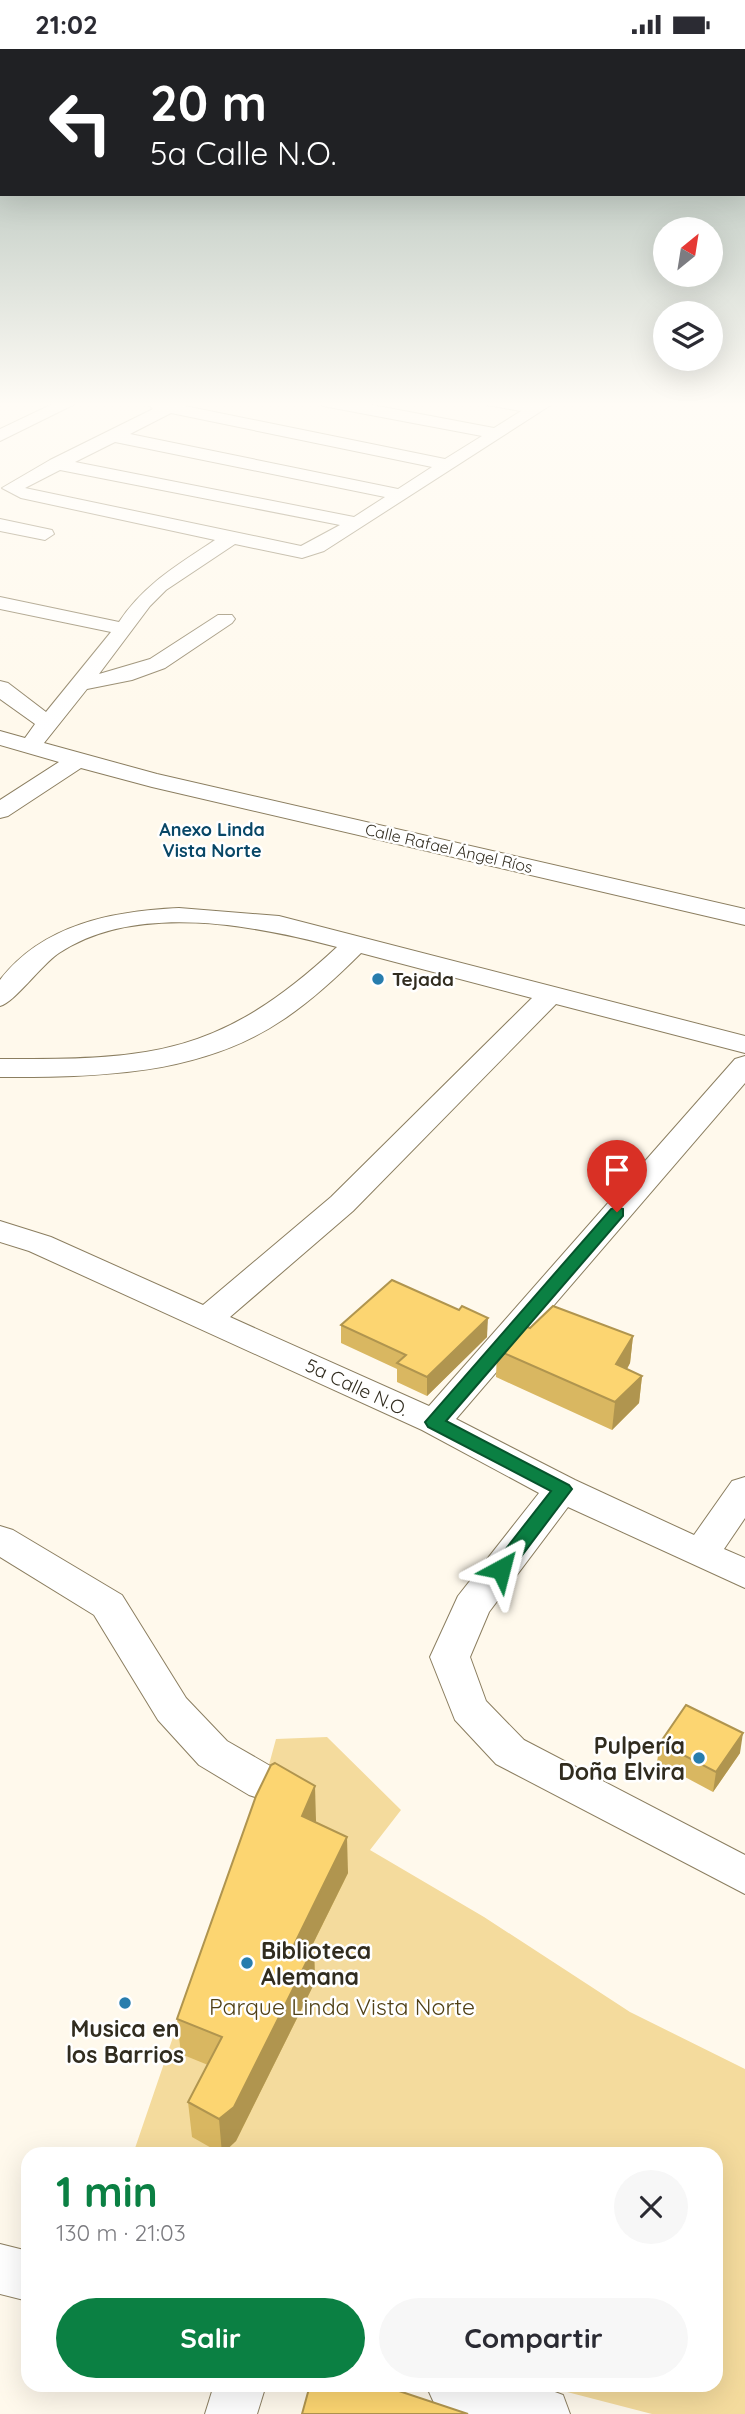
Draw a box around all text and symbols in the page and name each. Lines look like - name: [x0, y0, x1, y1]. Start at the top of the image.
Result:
- text: 21:02: [35, 8, 98, 41]
- text: 20 m: [150, 72, 267, 133]
- icon: left: [35, 77, 126, 168]
- text: 5a Calle N.O.: [150, 133, 336, 173]
- north arrow: [653, 217, 723, 287]
- map controls: [653, 217, 723, 371]
- button: layers: [653, 301, 723, 371]
- district label: Anexo Linda Vista Norte: [159, 818, 265, 862]
- street label: Calle Rafael Ángel Ríos: [363, 819, 535, 877]
- place label: Tejada: [392, 967, 454, 991]
- marker: Tejada: [370, 971, 386, 987]
- pin: [587, 1140, 647, 1212]
- icon: arrive: [598, 1151, 636, 1189]
- street label: 5a Calle N.O.: [302, 1353, 412, 1421]
- position arrow: [464, 1532, 538, 1606]
- place label: Pulpería Doña Elvira: [558, 1731, 685, 1786]
- marker: Pulpería Doña Elvira: [691, 1750, 707, 1766]
- place label: Biblioteca Alemana: [261, 1936, 371, 1991]
- marker: Biblioteca Alemana: [239, 1955, 255, 1971]
- park label: Parque Linda Vista Norte: [209, 1992, 475, 2021]
- marker: Musica en los Barrios: [117, 1995, 133, 2011]
- place label: Musica en los Barrios: [66, 2014, 184, 2069]
- text: 1 min: [56, 2165, 158, 2218]
- button: close: [614, 2170, 688, 2244]
- text: 130 m · 21:03: [56, 2218, 186, 2247]
- button: Salir: [56, 2298, 365, 2378]
- button: Compartir: [379, 2298, 688, 2378]

